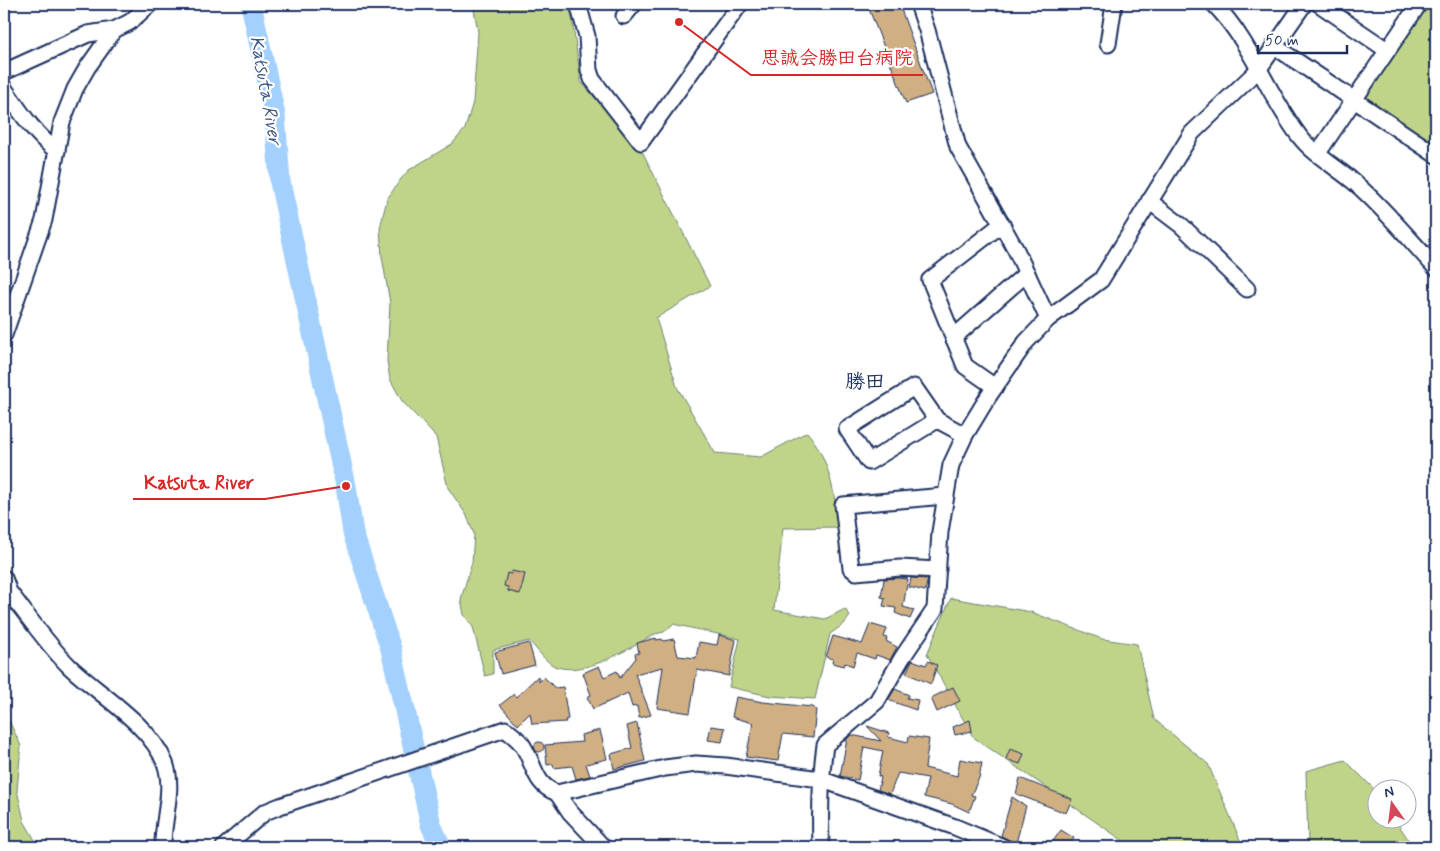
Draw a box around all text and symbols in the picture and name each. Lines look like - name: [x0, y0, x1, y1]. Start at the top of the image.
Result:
- scale bar: [1258, 22, 1346, 54]
- text: 50 m: [1265, 31, 1299, 51]
- water label: Katsuta River: [244, 34, 288, 149]
- callout: 思誠会勝田台病院: [751, 41, 923, 75]
- text: 思誠会勝田台病院: [761, 46, 913, 71]
- district label: 勝田: [845, 369, 885, 396]
- callout: Katsuta River: [133, 465, 265, 499]
- text: Katsuta River: [144, 471, 254, 496]
- north arrow: [1368, 778, 1418, 828]
- text: N: [1382, 782, 1396, 802]

